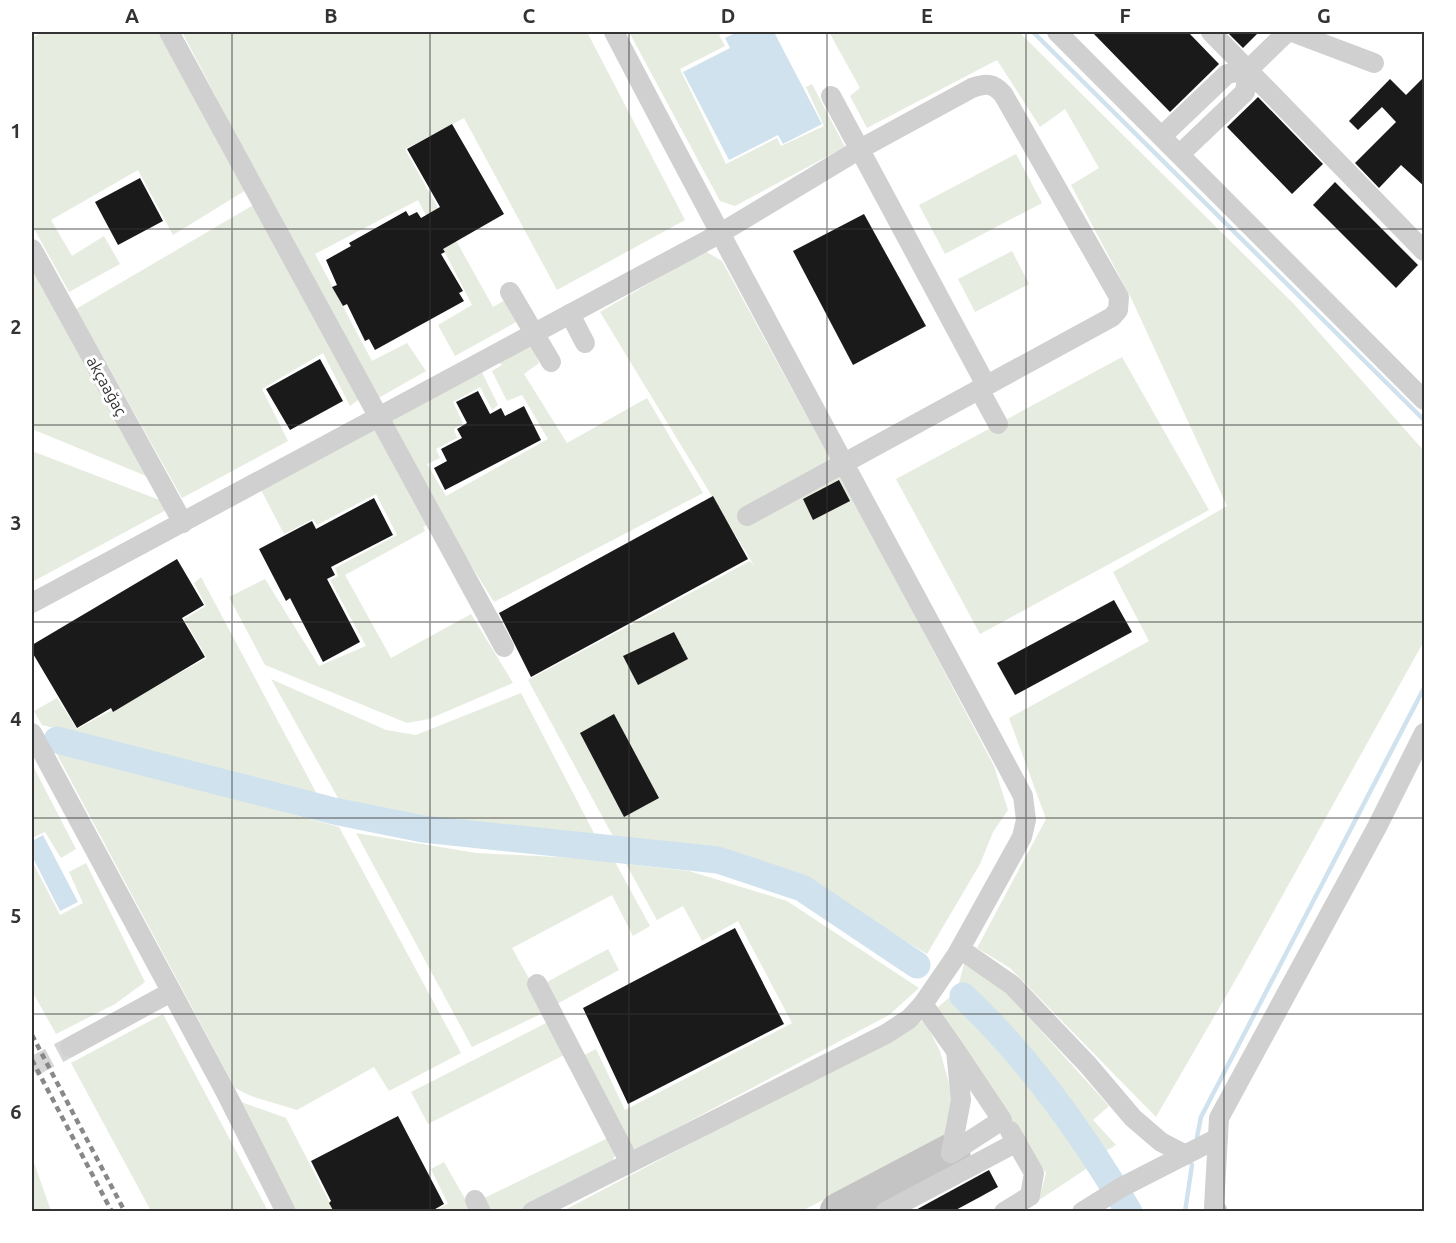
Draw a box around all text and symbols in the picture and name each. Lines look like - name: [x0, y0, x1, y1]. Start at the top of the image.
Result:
- text: A: [125, 4, 139, 27]
- text: B: [324, 4, 338, 27]
- text: C: [523, 4, 536, 27]
- text: D: [721, 4, 735, 27]
- text: E: [921, 4, 933, 27]
- text: F: [1119, 4, 1131, 27]
- text: G: [1317, 4, 1331, 27]
- text: 1: [10, 119, 22, 142]
- text: 2: [10, 315, 22, 338]
- street label: akçaağaç: [83, 353, 131, 419]
- text: 3: [10, 511, 22, 534]
- text: 4: [10, 707, 22, 730]
- text: 5: [10, 904, 22, 927]
- text: 6: [10, 1100, 22, 1123]

